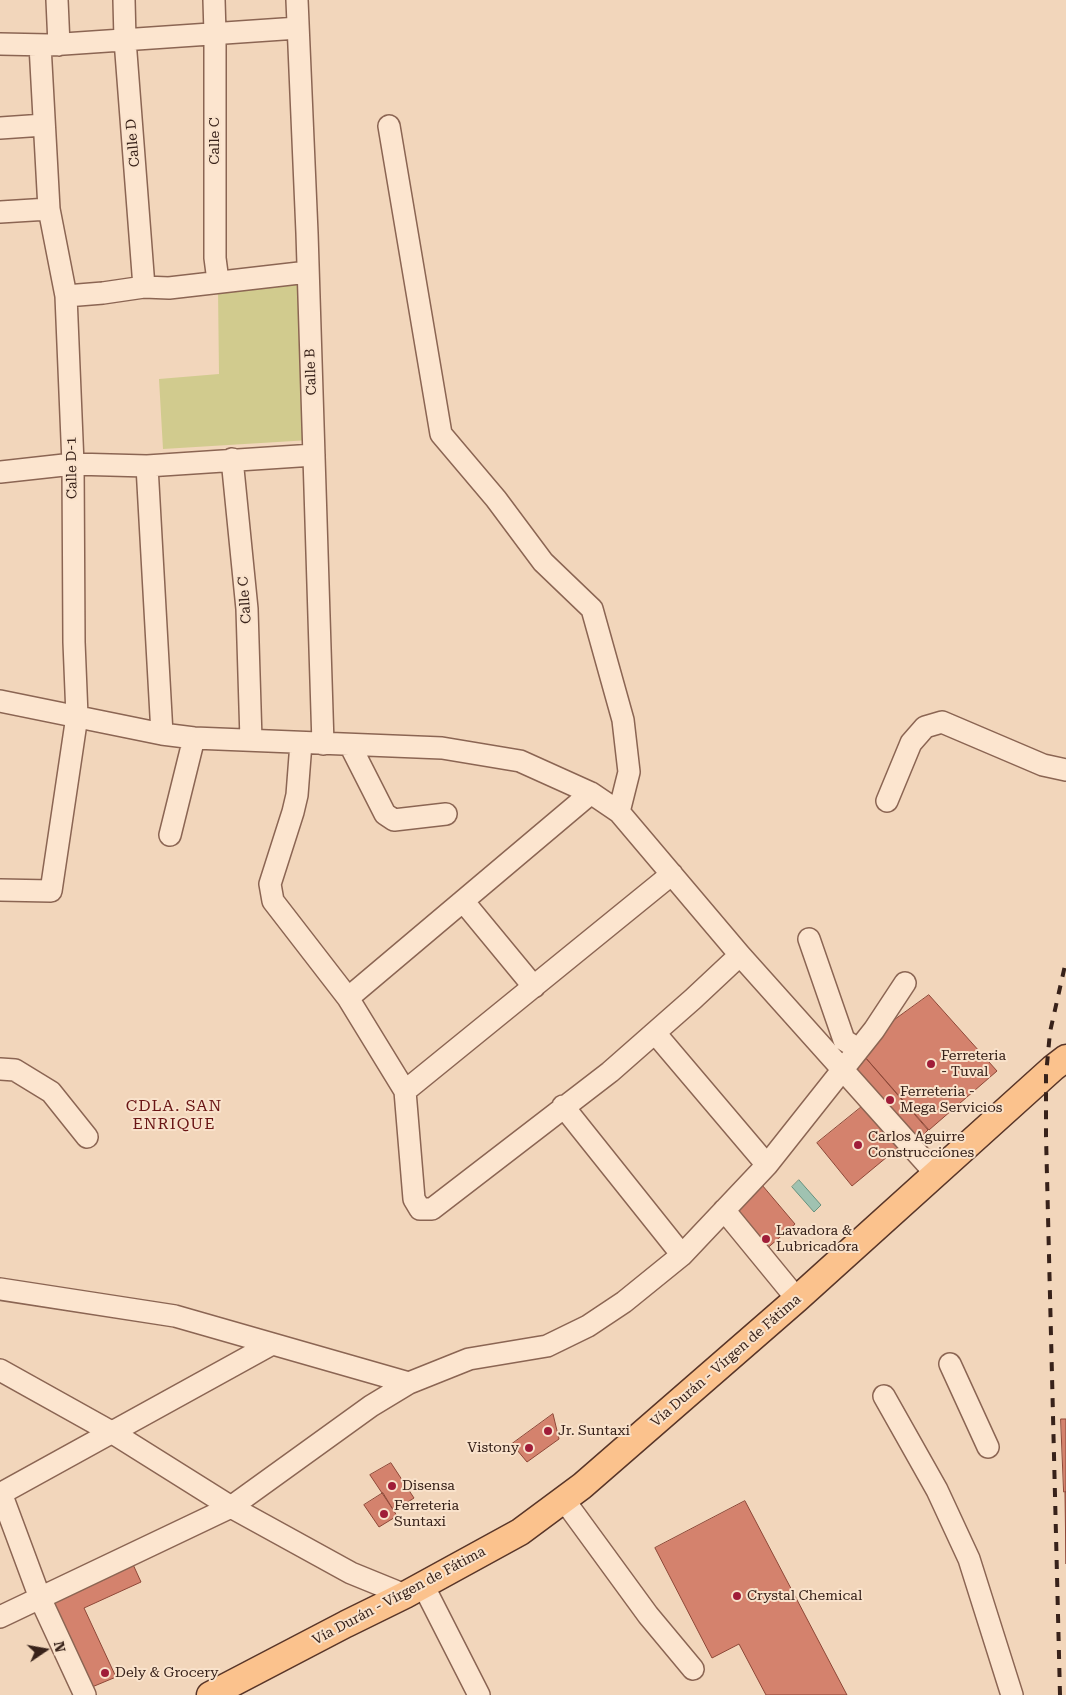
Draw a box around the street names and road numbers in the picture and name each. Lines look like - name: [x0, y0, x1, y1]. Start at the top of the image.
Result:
- street label: Calle C: [207, 117, 223, 165]
- street label: Calle D: [123, 118, 143, 168]
- street label: Calle B: [302, 348, 320, 396]
- street label: Calle D-1: [63, 437, 81, 499]
- street label: Calle C: [235, 576, 255, 624]
- street label: Vía Durán - Vírgen de Fátima: [647, 1291, 805, 1431]
- street label: Vía Durán - Vírgen de Fátima: [310, 1543, 488, 1649]

